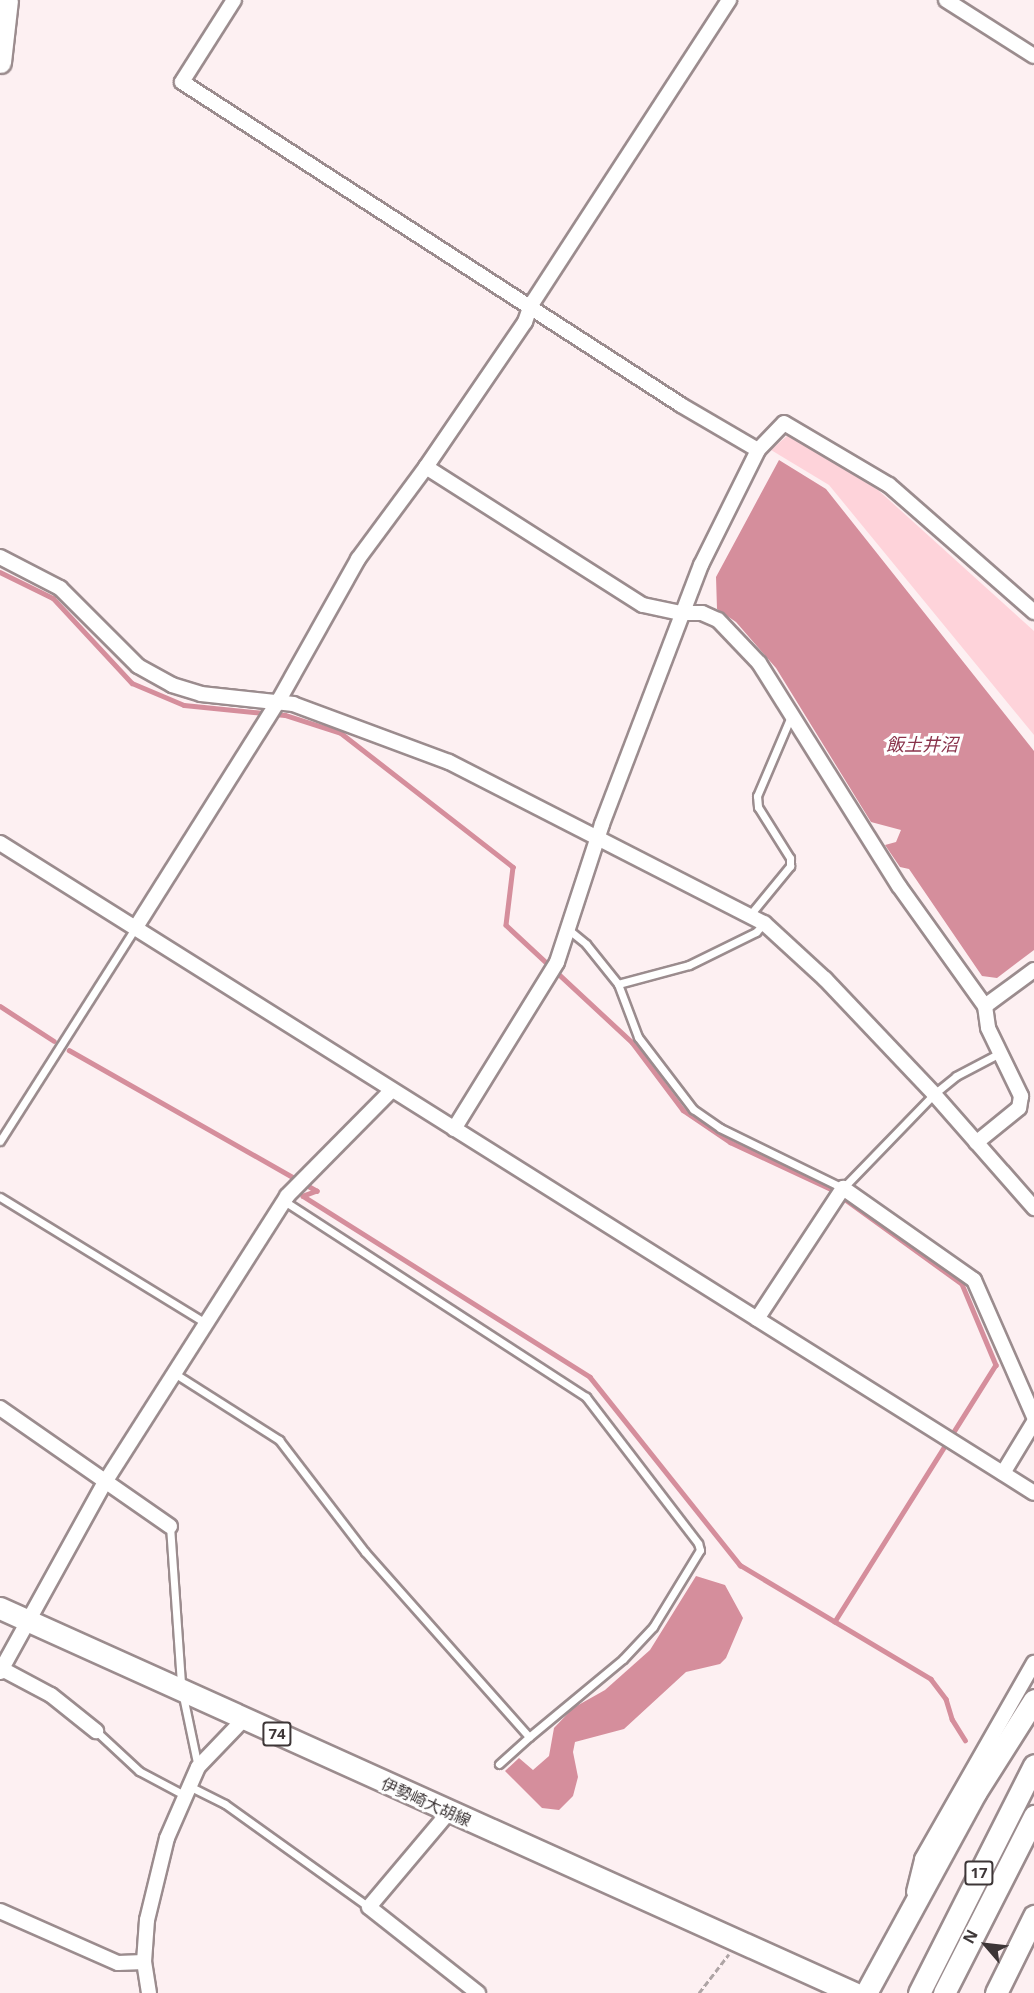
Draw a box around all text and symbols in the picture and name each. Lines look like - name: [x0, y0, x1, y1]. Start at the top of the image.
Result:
- water label: 飯土井沼: [886, 733, 958, 755]
- road number: 74: [262, 1722, 292, 1746]
- street label: 伊勢崎大胡線: [378, 1774, 474, 1830]
- road number: 17: [964, 1861, 994, 1885]
- north arrow: [956, 1915, 1016, 1975]
- text: N: [957, 1926, 983, 1947]

